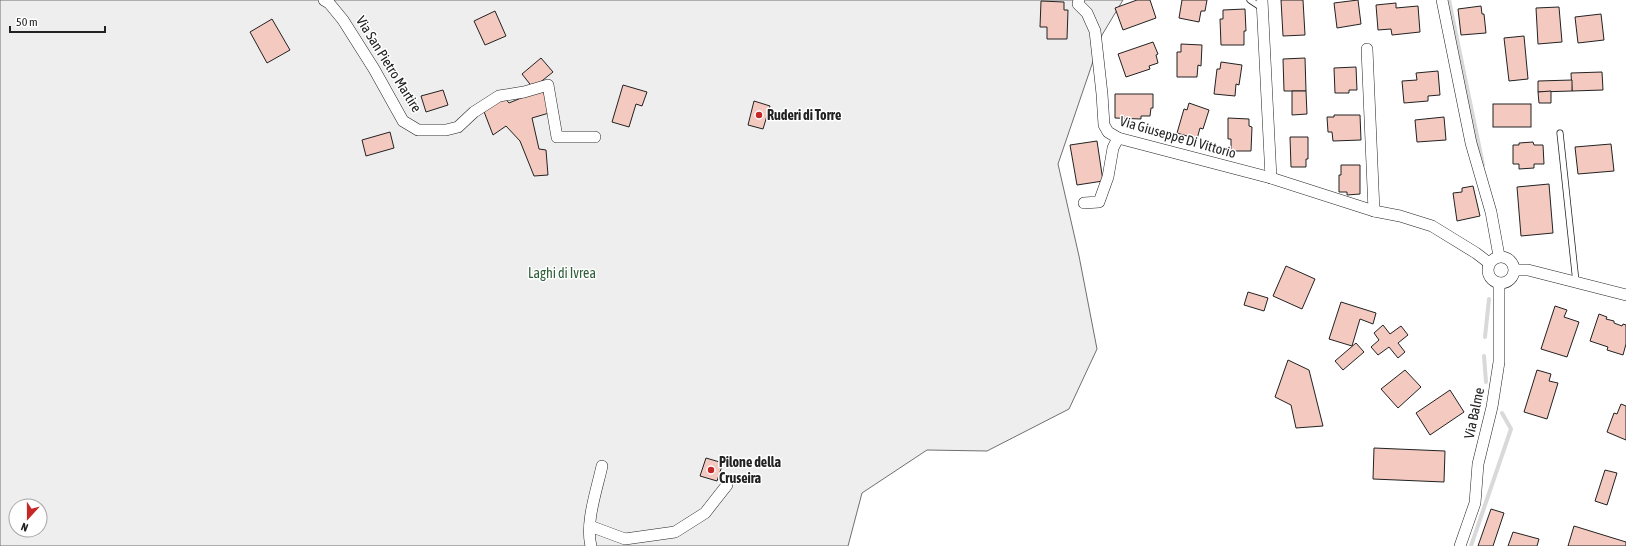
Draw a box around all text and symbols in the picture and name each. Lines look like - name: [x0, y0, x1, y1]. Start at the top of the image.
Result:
- scale bar: [10, 8, 105, 34]
- street label: Via San Pietro Martire: [353, 13, 425, 115]
- text: 50 m: [16, 15, 38, 29]
- place label: Ruderi di Torre: [767, 107, 841, 123]
- marker: Ruderi di Torre: [754, 110, 764, 120]
- street label: Via Giuseppe Di Vittorio: [1118, 113, 1238, 161]
- park label: Laghi di Ivrea: [528, 265, 596, 281]
- street label: Via Balme: [1461, 386, 1487, 440]
- place label: Pilone della Cruseira: [719, 454, 782, 486]
- marker: Pilone della Cruseira: [706, 465, 716, 475]
- north arrow: [8, 498, 48, 538]
- text: N: [19, 521, 30, 534]

